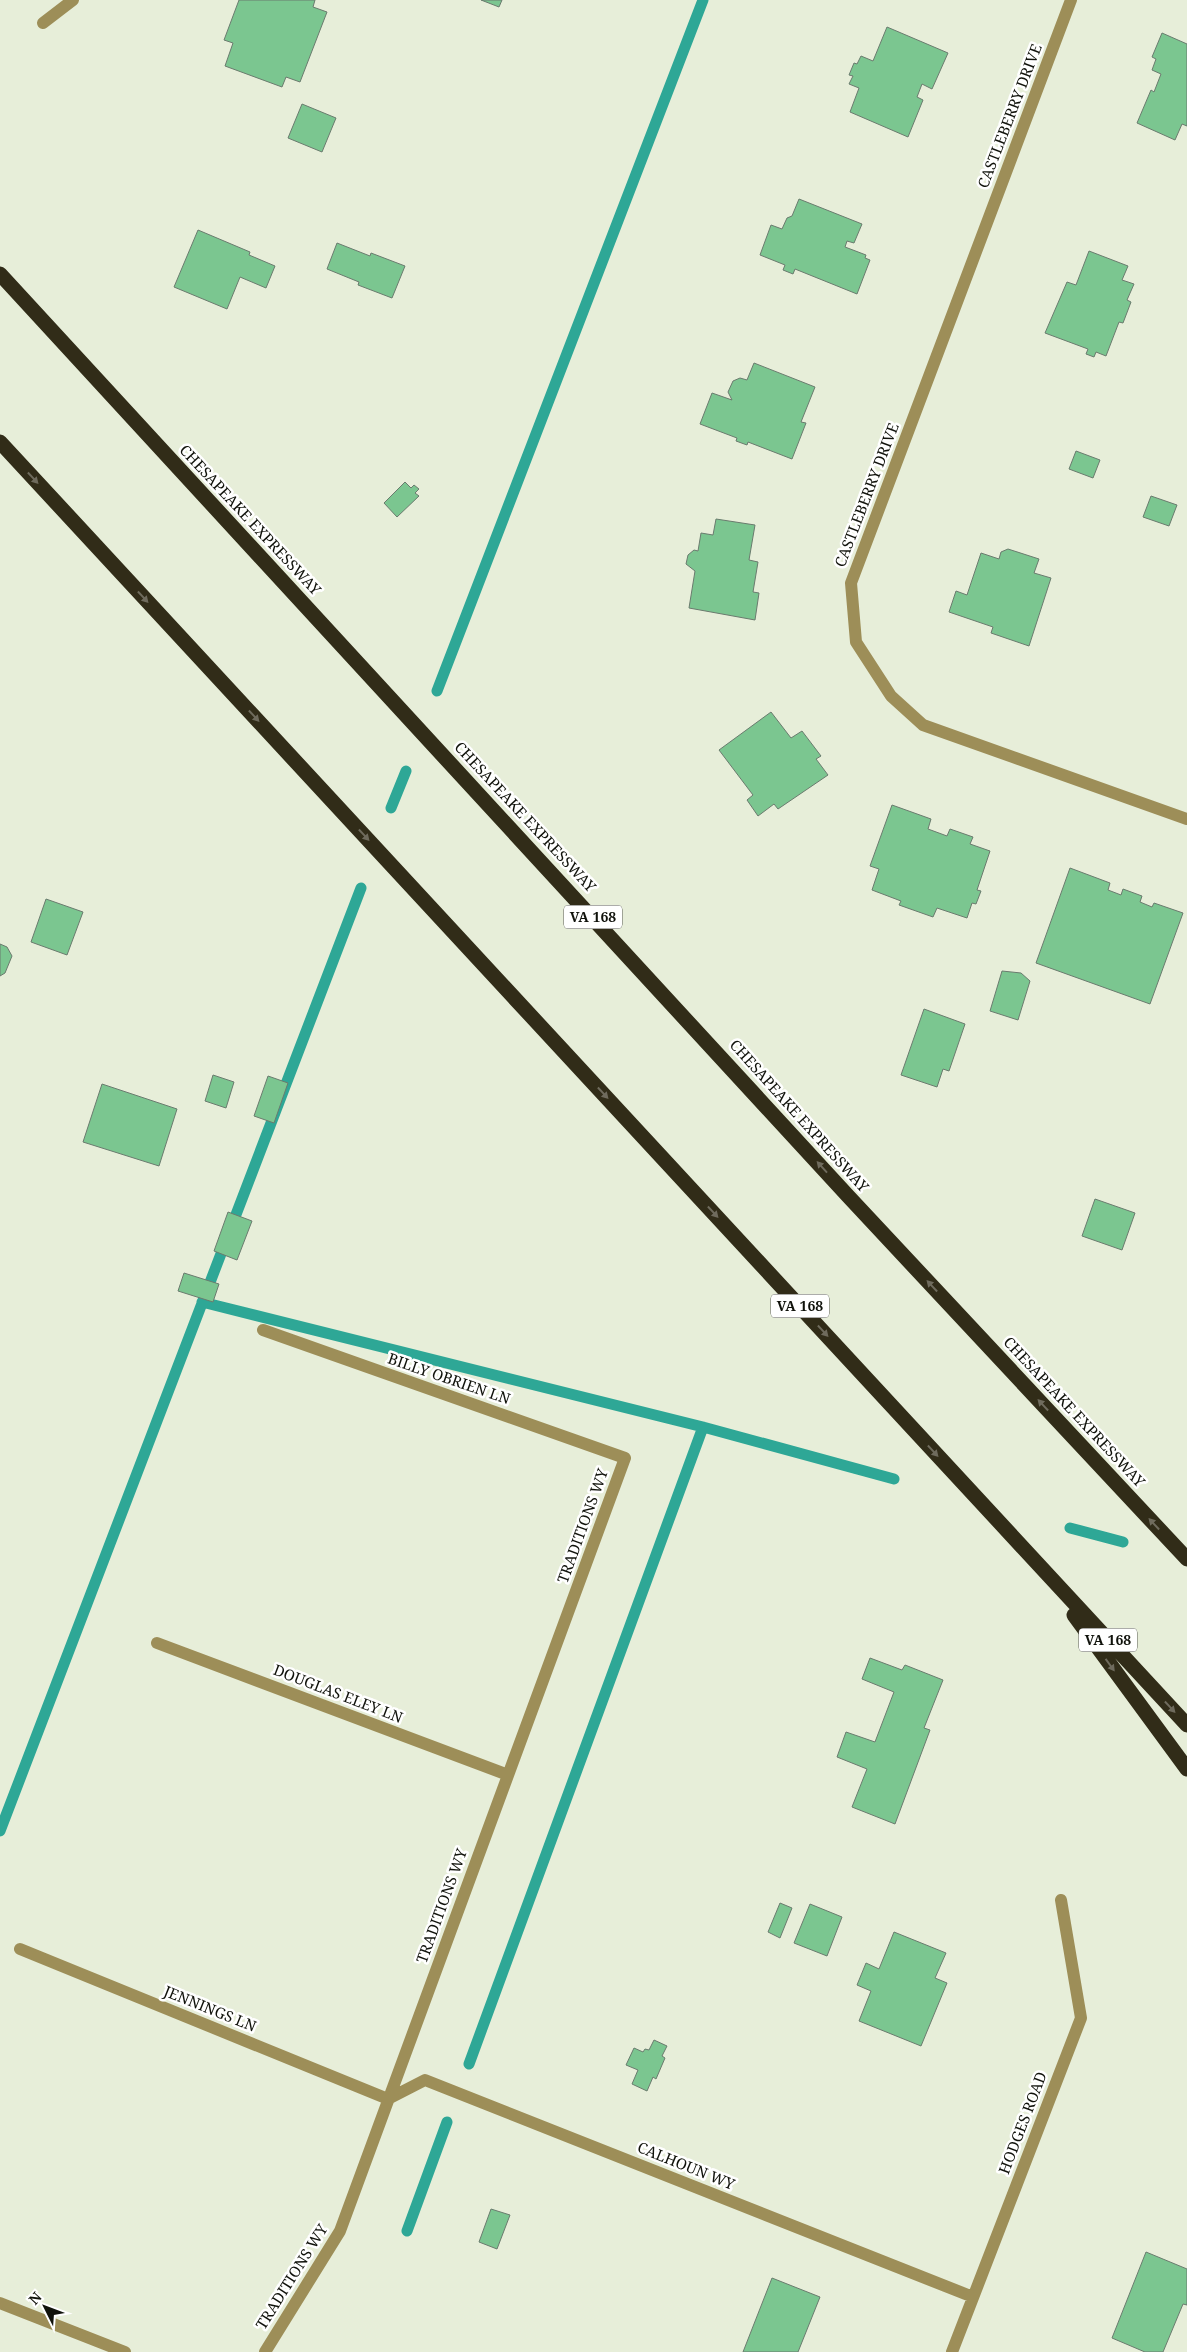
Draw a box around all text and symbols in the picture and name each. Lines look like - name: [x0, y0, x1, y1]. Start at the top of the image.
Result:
- street label: CASTLEBERRY DRIVE: [972, 41, 1046, 191]
- street label: CASTLEBERRY DRIVE: [829, 420, 903, 570]
- street label: CHESAPEAKE EXPRESSWAY: [176, 440, 326, 599]
- one-way arrow: [27, 471, 39, 483]
- one-way arrow: [138, 590, 149, 603]
- one-way arrow: [248, 710, 260, 722]
- street label: CHESAPEAKE EXPRESSWAY: [451, 737, 601, 896]
- one-way arrow: [358, 829, 370, 841]
- road number: VA 168: [564, 906, 622, 929]
- street label: CHESAPEAKE EXPRESSWAY: [726, 1035, 874, 1196]
- one-way arrow: [597, 1086, 608, 1099]
- one-way arrow: [816, 1161, 827, 1173]
- one-way arrow: [707, 1205, 719, 1217]
- one-way arrow: [926, 1281, 938, 1293]
- road number: VA 168: [771, 1294, 829, 1318]
- one-way arrow: [817, 1325, 829, 1337]
- street label: CHESAPEAKE EXPRESSWAY: [1000, 1332, 1150, 1491]
- street label: BILLY OBRIEN LN: [385, 1348, 514, 1409]
- one-way arrow: [1037, 1399, 1049, 1411]
- one-way arrow: [928, 1444, 939, 1457]
- street label: TRADITIONS WY: [552, 1465, 612, 1586]
- one-way arrow: [1148, 1518, 1160, 1530]
- road number: VA 168: [1079, 1628, 1137, 1652]
- one-way arrow: [1105, 1658, 1116, 1671]
- street label: DOUGLAS ELEY LN: [271, 1659, 407, 1727]
- one-way arrow: [1164, 1700, 1176, 1712]
- street label: TRADITIONS WY: [411, 1845, 471, 1966]
- street label: JENNINGS LN: [160, 1980, 260, 2036]
- street label: HODGES ROAD: [993, 2069, 1051, 2177]
- street label: CALHOUN WY: [635, 2136, 739, 2194]
- street label: TRADITIONS WY: [251, 2220, 332, 2333]
- north arrow: [20, 2282, 70, 2332]
- text: N: [24, 2288, 46, 2308]

